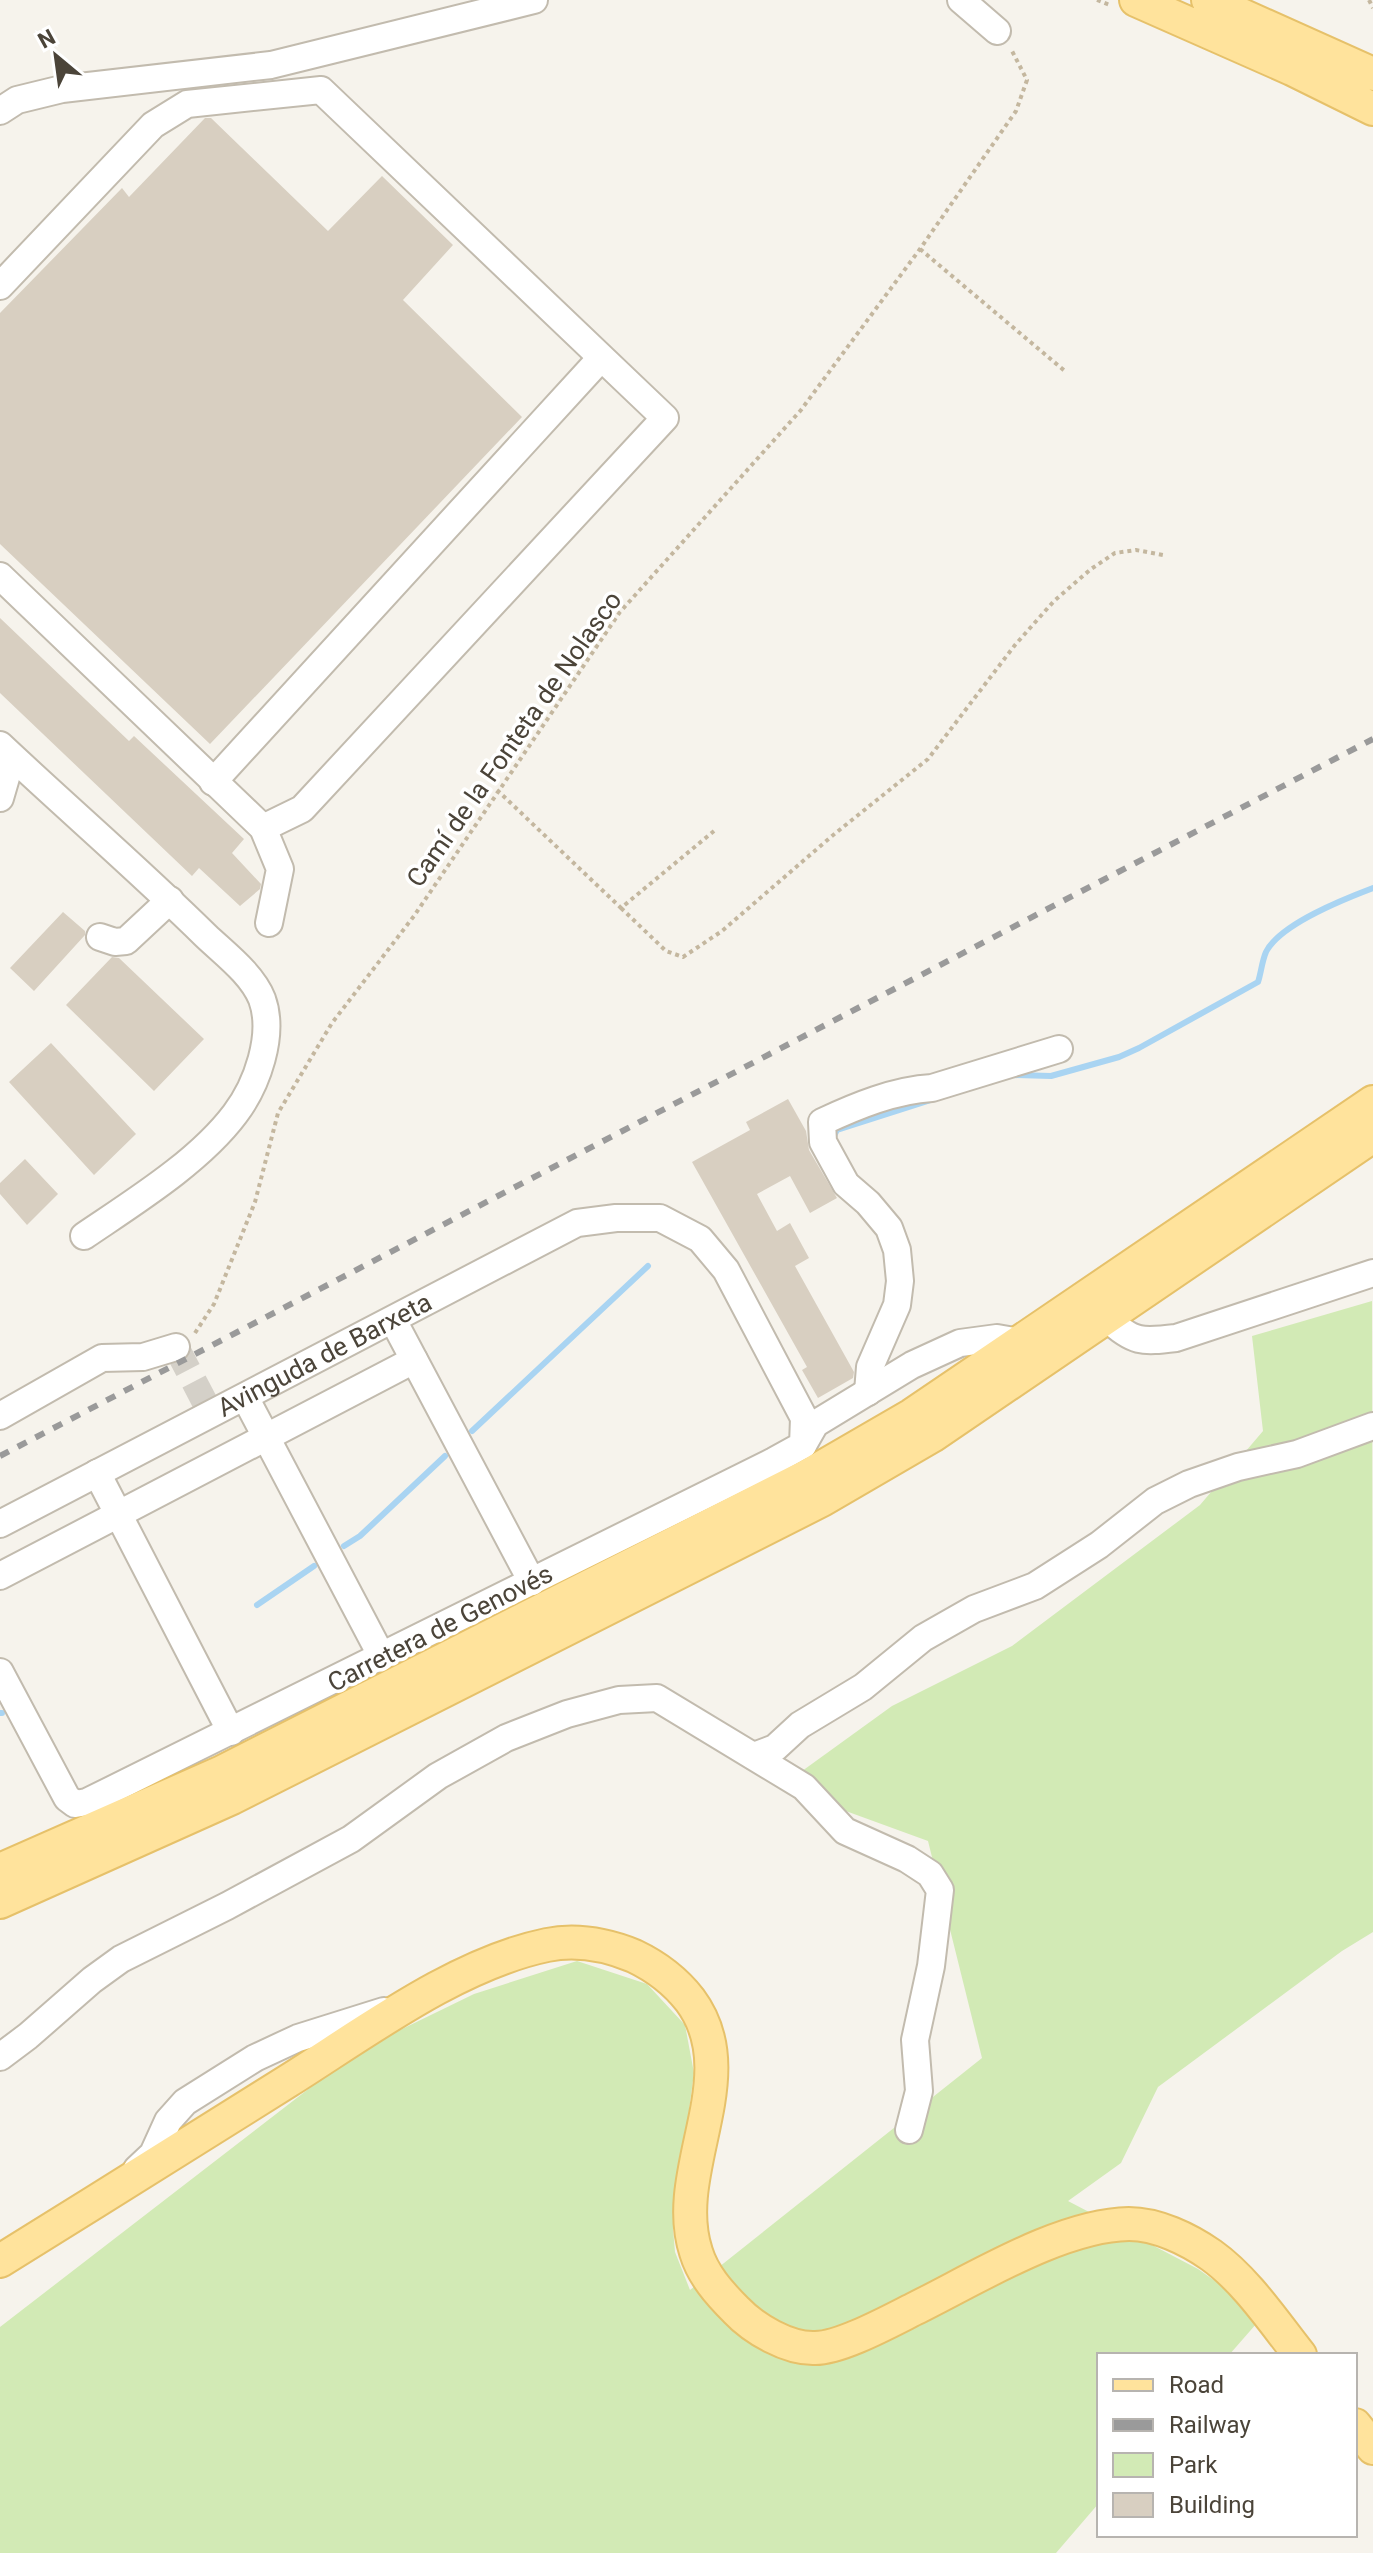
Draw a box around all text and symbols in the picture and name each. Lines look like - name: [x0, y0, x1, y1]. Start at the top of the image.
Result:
- north arrow: [16, 16, 96, 96]
- text: N: [34, 24, 59, 54]
- street label: Camí de la Fonteta de Nolasco: [400, 585, 628, 893]
- street label: Avinguda de Barxeta: [212, 1287, 437, 1423]
- street label: Carretera de Genovés: [323, 1558, 557, 1698]
- legend: [1097, 2353, 1357, 2537]
- text: Road: [1169, 2371, 1224, 2399]
- text: Railway: [1169, 2411, 1251, 2439]
- text: Park: [1169, 2451, 1218, 2479]
- text: Building: [1169, 2491, 1255, 2519]

